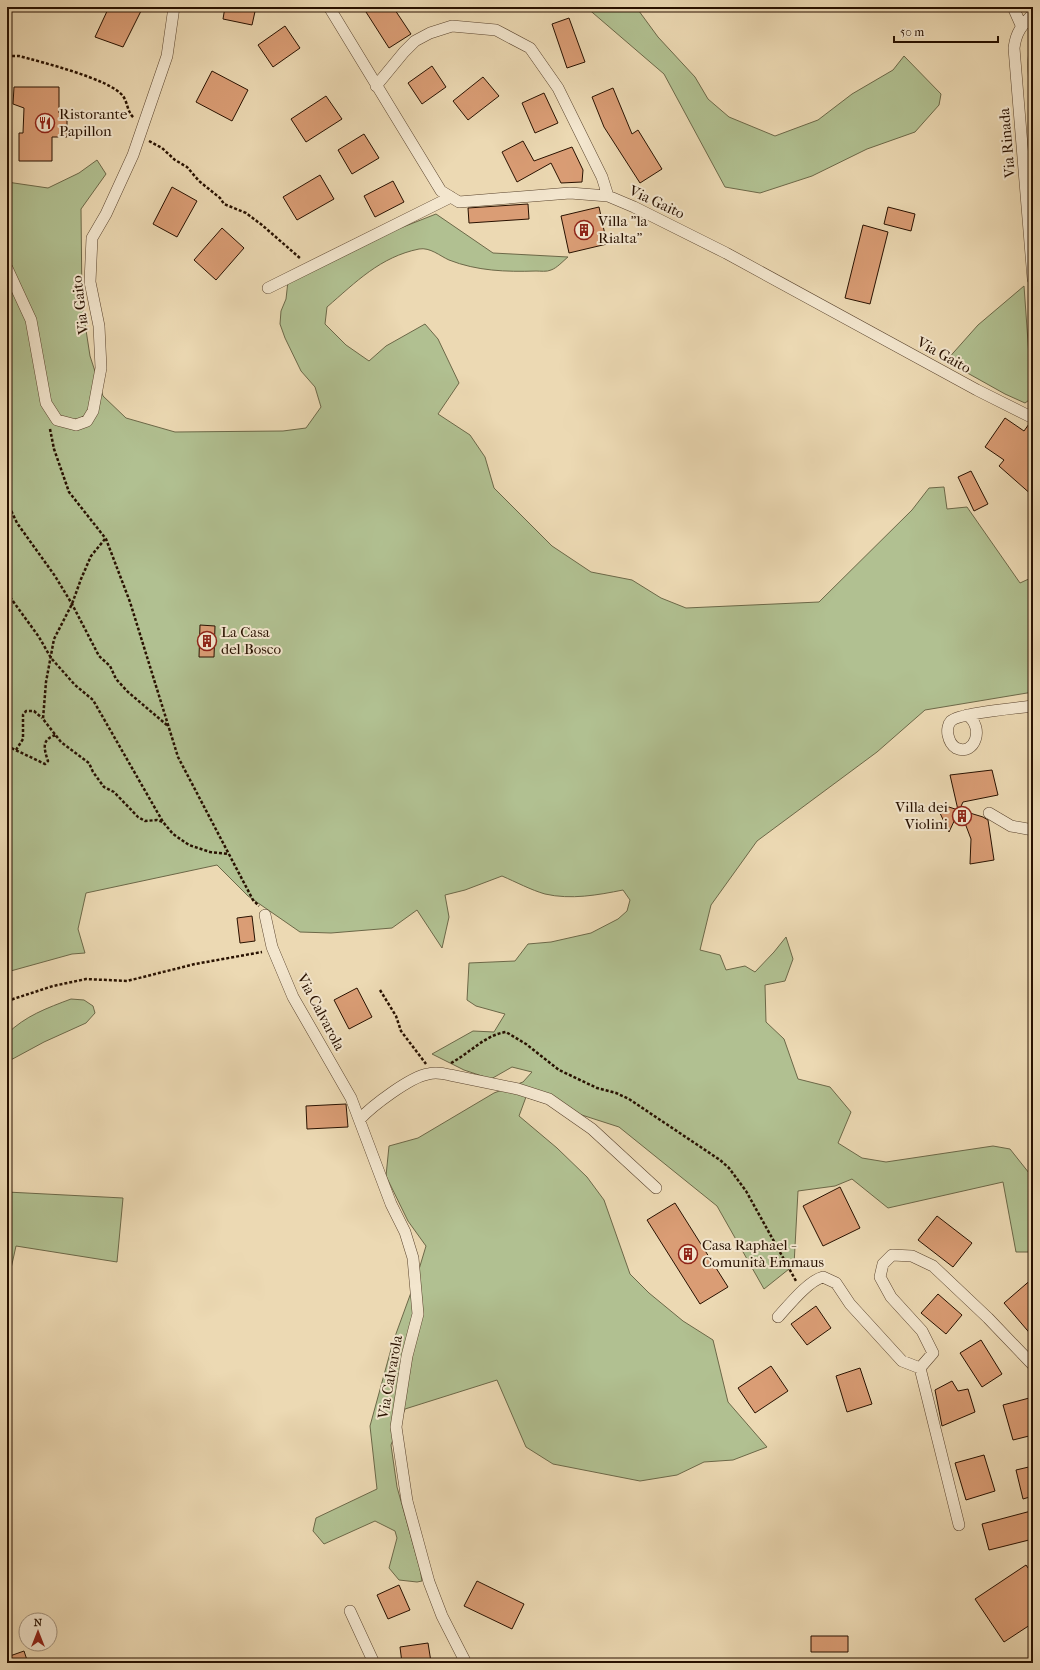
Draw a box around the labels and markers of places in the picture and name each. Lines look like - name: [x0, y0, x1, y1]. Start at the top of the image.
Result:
- place label: Ristorante Papillon: [59, 105, 128, 140]
- restaurant icon: Ristorante Papillon: [34, 112, 56, 134]
- place label: Villa "la Rialta": [597, 212, 649, 247]
- building icon: Villa "la Rialta": [573, 219, 595, 241]
- place label: La Casa del Bosco: [221, 623, 281, 658]
- building icon: La Casa del Bosco: [196, 630, 218, 652]
- place label: Villa dei Violini: [894, 798, 949, 833]
- building icon: Villa dei Violini: [951, 805, 973, 827]
- place label: Casa Raphael - Comunità Emmaus: [702, 1236, 824, 1271]
- building icon: Casa Raphael - Comunità Emmaus: [677, 1243, 699, 1265]

